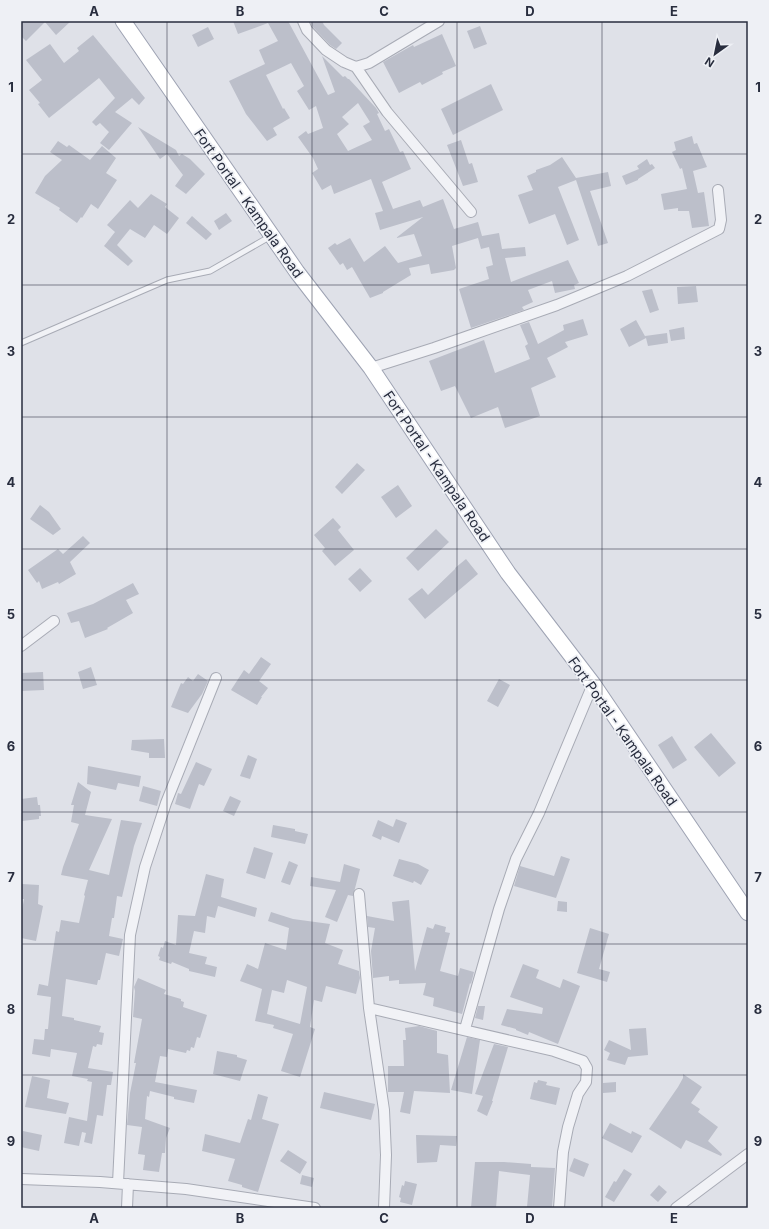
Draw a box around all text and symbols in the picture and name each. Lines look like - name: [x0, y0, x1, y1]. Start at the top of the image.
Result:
- text: A: [89, 3, 99, 19]
- text: B: [236, 3, 245, 19]
- text: C: [379, 3, 389, 19]
- text: D: [525, 3, 535, 19]
- text: E: [670, 3, 678, 19]
- north arrow: [695, 34, 735, 74]
- text: N: [702, 54, 717, 71]
- text: 1: [8, 79, 14, 95]
- text: 1: [755, 79, 761, 95]
- street label: Fort Portal - Kampala Road: [191, 125, 307, 281]
- text: 2: [7, 211, 15, 227]
- text: 2: [754, 211, 762, 227]
- text: 3: [7, 343, 15, 359]
- text: 3: [754, 343, 762, 359]
- street label: Fort Portal - Kampala Road: [380, 387, 494, 545]
- text: 4: [7, 474, 16, 490]
- text: 4: [754, 474, 763, 490]
- text: 5: [7, 606, 15, 622]
- text: 5: [754, 606, 762, 622]
- street label: Fort Portal - Kampala Road: [565, 653, 681, 809]
- text: 6: [7, 738, 15, 754]
- text: 6: [754, 738, 762, 754]
- text: 7: [7, 869, 15, 885]
- text: 7: [754, 869, 762, 885]
- text: 8: [7, 1001, 15, 1017]
- text: 8: [754, 1001, 762, 1017]
- text: 9: [7, 1133, 15, 1149]
- text: 9: [754, 1133, 762, 1149]
- text: A: [89, 1210, 99, 1226]
- text: B: [236, 1210, 245, 1226]
- text: C: [379, 1210, 389, 1226]
- text: D: [525, 1210, 535, 1226]
- text: E: [670, 1210, 678, 1226]

